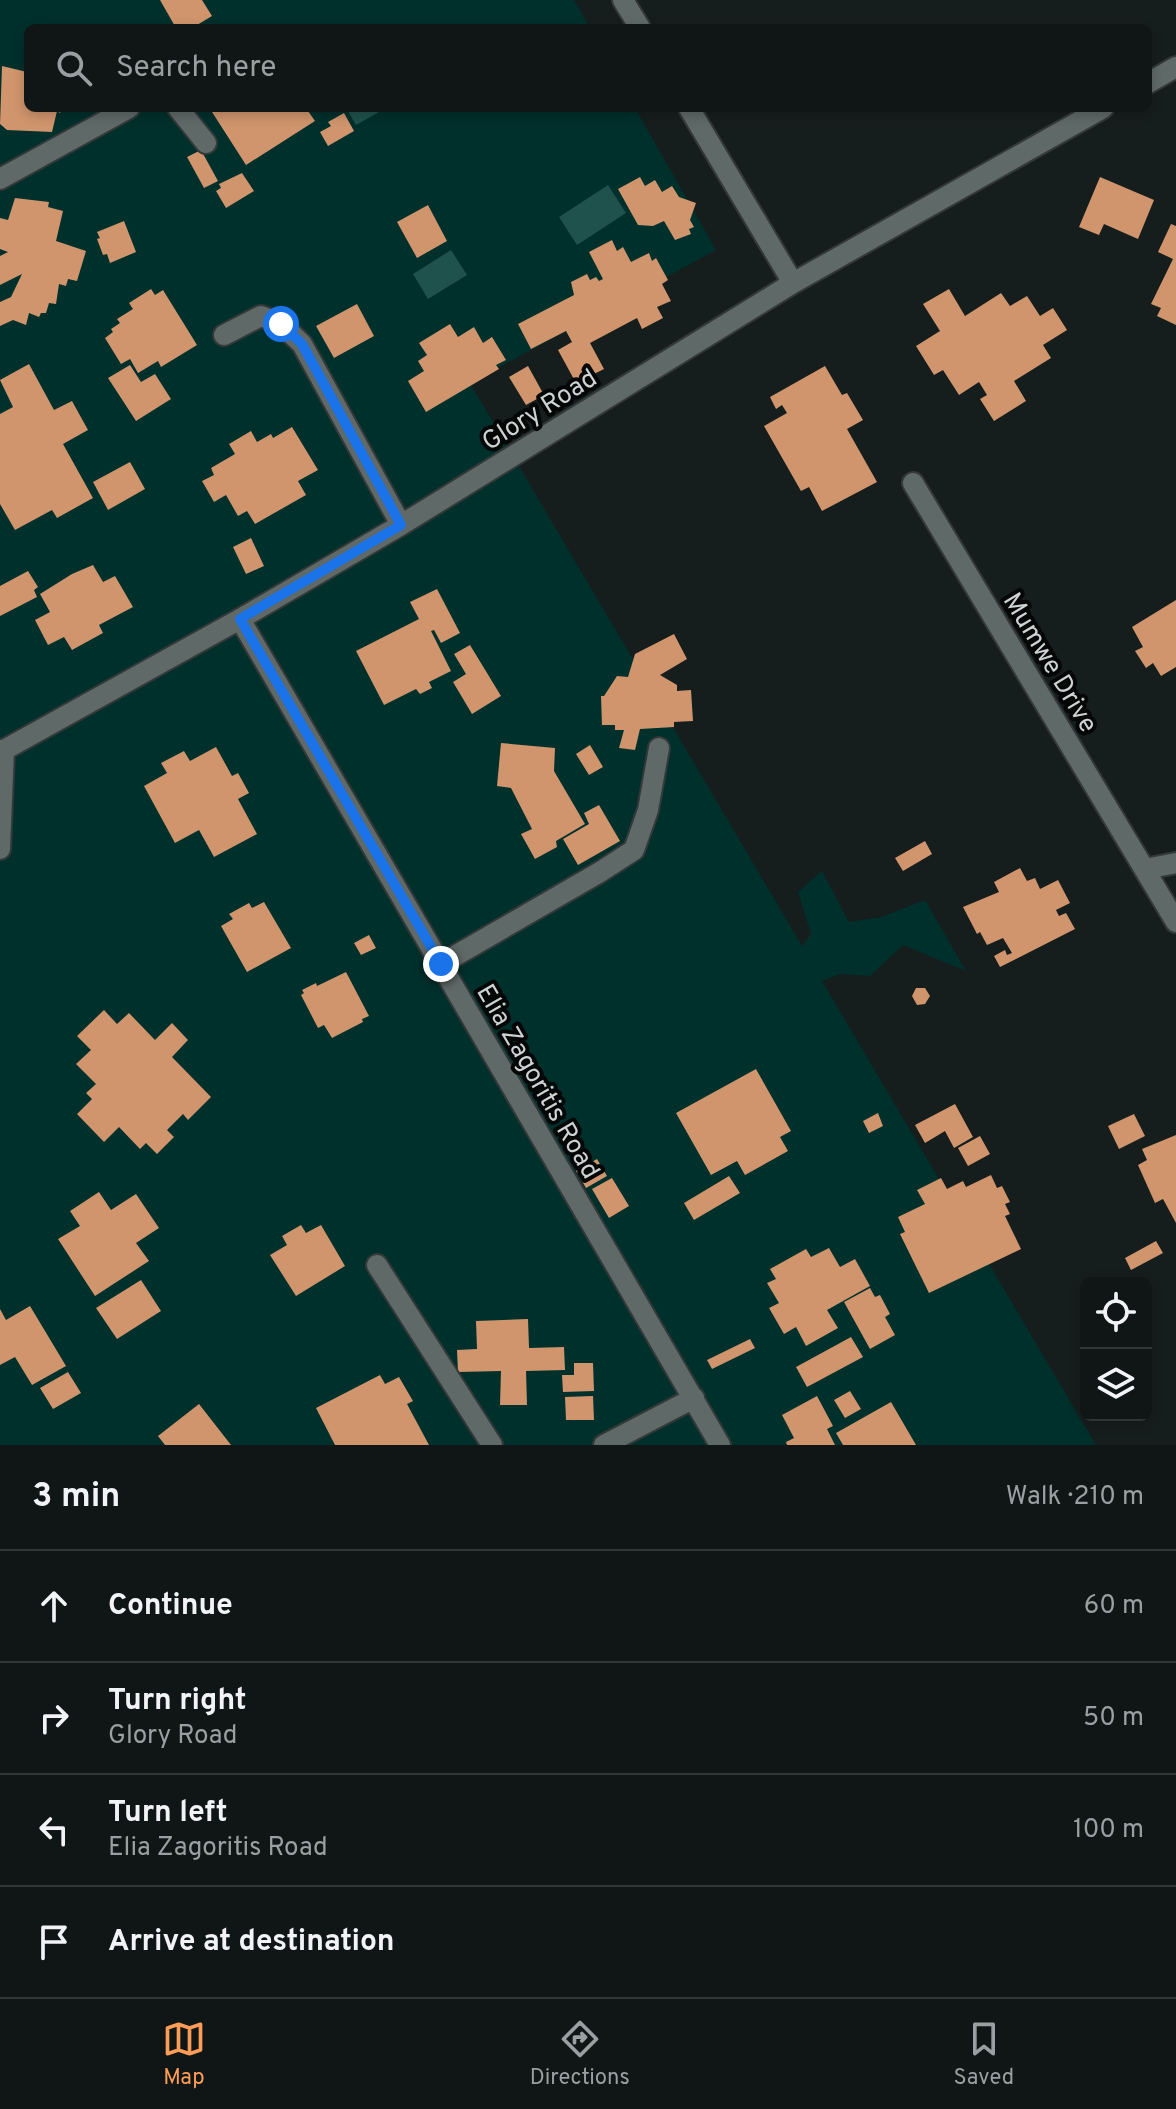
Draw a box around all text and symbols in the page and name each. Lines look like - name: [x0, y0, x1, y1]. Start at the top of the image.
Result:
- search box: [24, 24, 1152, 112]
- icon: search: [52, 46, 96, 90]
- text: Search here: [116, 50, 276, 87]
- route start: [263, 306, 299, 342]
- street label: Glory Road: [477, 363, 604, 459]
- street label: Mumwe Drive: [994, 587, 1104, 739]
- route end: [423, 946, 459, 982]
- street label: Elia Zagoritis Road: [468, 979, 606, 1186]
- map controls: [1080, 1277, 1152, 1421]
- button: locate: [1080, 1277, 1152, 1349]
- button: layers: [1080, 1349, 1152, 1421]
- text: 3 min: [32, 1476, 120, 1519]
- text: Walk · 210 m: [1006, 1481, 1144, 1514]
- icon: ahead: [32, 1584, 76, 1628]
- text: Continue: [108, 1588, 233, 1625]
- text: 60 m: [1084, 1590, 1144, 1623]
- text: Turn right: [108, 1683, 246, 1720]
- icon: right: [32, 1696, 76, 1740]
- text: 50 m: [1083, 1702, 1144, 1735]
- text: Glory Road: [108, 1720, 237, 1753]
- text: Turn left: [108, 1795, 228, 1832]
- icon: left: [32, 1808, 76, 1852]
- text: 100 m: [1073, 1814, 1144, 1847]
- text: Elia Zagoritis Road: [108, 1832, 328, 1865]
- icon: arrive: [32, 1920, 76, 1964]
- text: Arrive at destination: [108, 1924, 394, 1961]
- tab: Map: [162, 2017, 206, 2092]
- tab: Directions: [530, 2017, 630, 2092]
- tab: Saved: [954, 2017, 1014, 2092]

